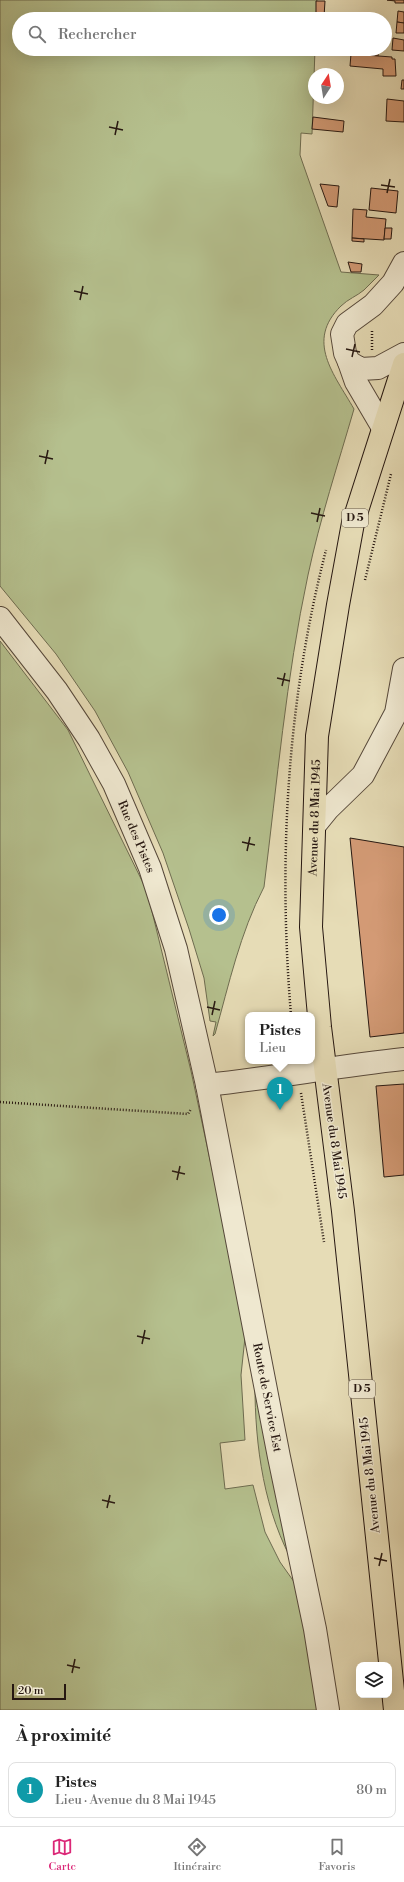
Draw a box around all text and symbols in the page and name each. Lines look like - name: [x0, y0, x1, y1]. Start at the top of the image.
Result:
- search box: [12, 12, 392, 56]
- icon: search: [26, 23, 48, 45]
- text: Rechercher: [58, 25, 137, 44]
- north arrow: [308, 68, 344, 104]
- road number: D 5: [342, 509, 368, 527]
- street label: Avenue du 8 Mai 1945: [305, 759, 324, 877]
- street label: Rue des Pistes: [114, 798, 159, 875]
- your location: [209, 905, 229, 925]
- popup: [245, 1012, 315, 1064]
- text: Pistes: [259, 1021, 301, 1040]
- text: Lieu: [259, 1040, 286, 1056]
- pin: 1: [267, 1077, 293, 1110]
- street label: Avenue du 8 Mai 1945: [318, 1081, 350, 1200]
- street label: Route de Service Est: [250, 1342, 286, 1454]
- road number: D 5: [349, 1380, 375, 1398]
- street label: Avenue du 8 Mai 1945: [356, 1416, 384, 1535]
- map controls: [356, 1662, 392, 1698]
- button: layers: [356, 1662, 392, 1698]
- scale bar: [12, 1682, 66, 1701]
- text: 20 m: [18, 1684, 43, 1698]
- text: À proximité: [16, 1725, 111, 1747]
- text: Pistes: [55, 1773, 97, 1792]
- text: 1: [27, 1782, 33, 1798]
- text: 80 m: [356, 1782, 387, 1798]
- text: Lieu · Avenue du 8 Mai 1945: [55, 1792, 216, 1808]
- tab: Carte: [49, 1836, 76, 1874]
- tab: Itinéraire: [173, 1836, 221, 1874]
- tab: Favoris: [319, 1836, 355, 1874]

